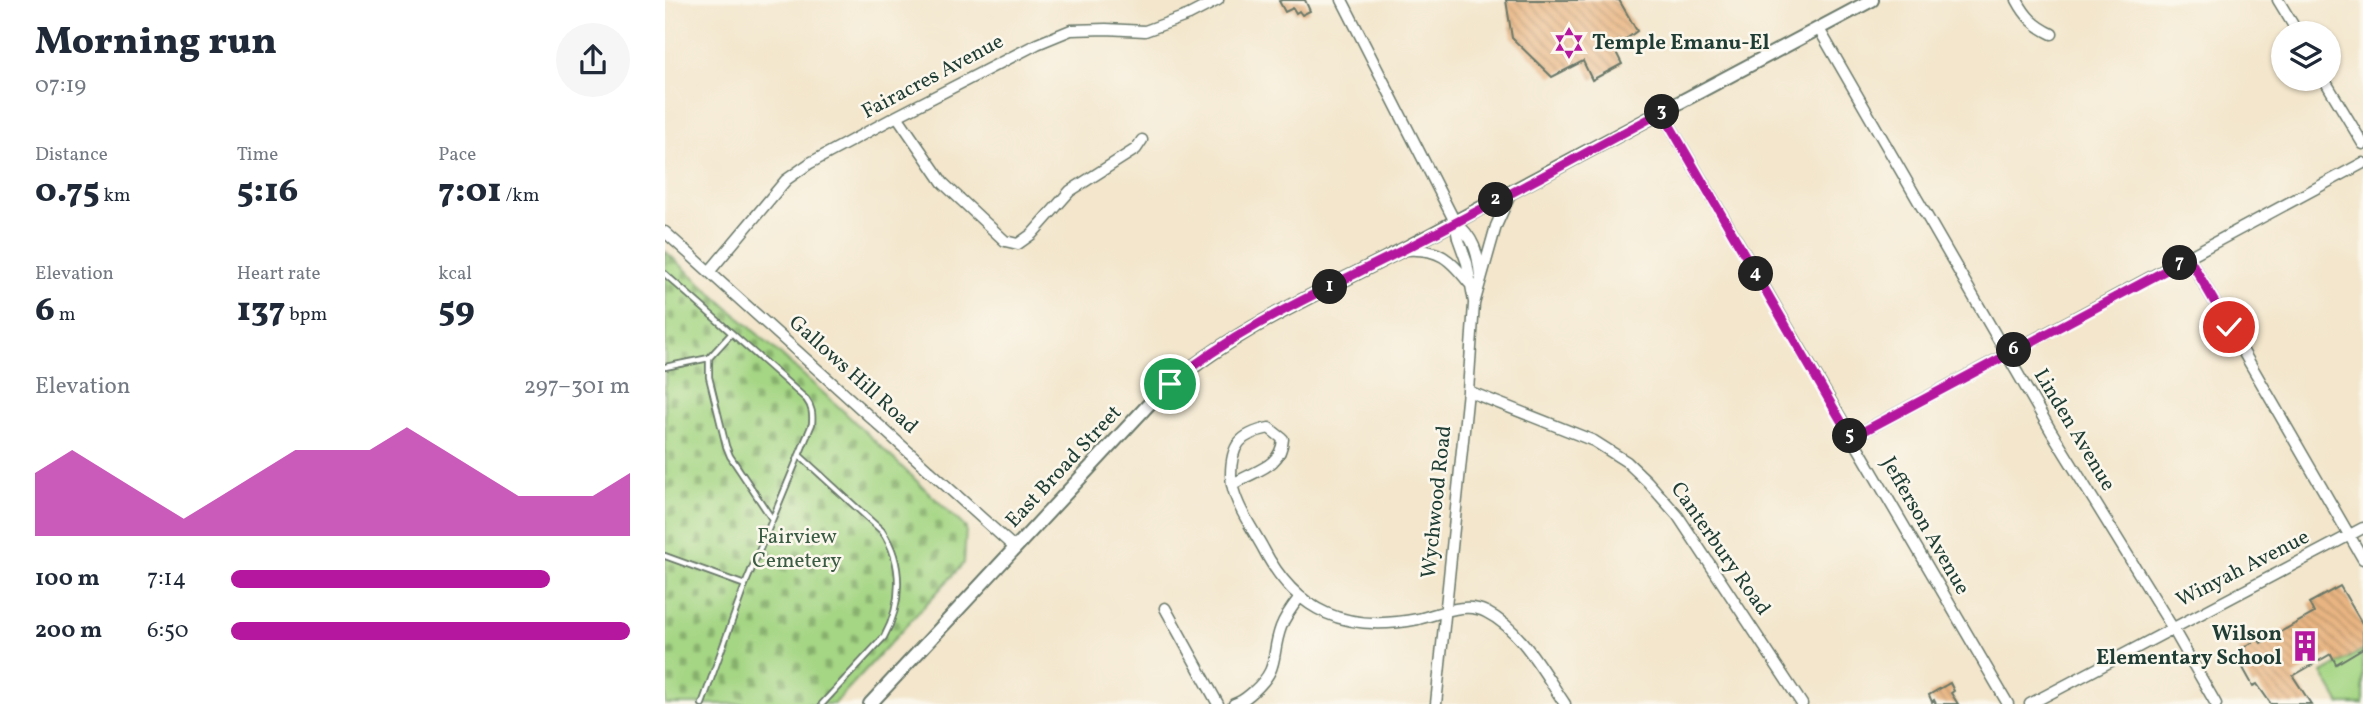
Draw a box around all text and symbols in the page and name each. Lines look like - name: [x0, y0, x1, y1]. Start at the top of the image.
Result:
- text: Morning run: [35, 17, 277, 70]
- map controls: [2271, 21, 2341, 91]
- button: layers: [2271, 21, 2341, 91]
- button: share: [556, 23, 630, 97]
- synagogue icon: Temple Emanu-El: [1552, 26, 1586, 60]
- street label: Fairacres Avenue: [857, 27, 1009, 127]
- place label: Temple Emanu-El: [1592, 29, 1770, 58]
- text: 07:19: [35, 70, 86, 102]
- pin: 3: [1644, 94, 1679, 130]
- text: 3: [1657, 98, 1666, 124]
- text: Distance: [35, 142, 108, 168]
- text: Time: [237, 142, 278, 168]
- text: Pace: [438, 142, 476, 168]
- text: 0.75: [35, 168, 100, 216]
- text: 5:16: [237, 168, 298, 216]
- text: 7:01: [438, 168, 502, 216]
- pin: 2: [1479, 182, 1513, 218]
- text: km: [100, 183, 131, 209]
- text: /km: [502, 183, 540, 209]
- text: 2: [1491, 186, 1500, 212]
- pin: 7: [2163, 246, 2197, 280]
- text: 7: [2175, 249, 2184, 275]
- pin: 4: [1739, 256, 1773, 292]
- text: 4: [1750, 260, 1761, 286]
- text: Elevation: [35, 261, 114, 287]
- text: Heart rate: [237, 261, 321, 287]
- text: kcal: [438, 261, 472, 287]
- pin: 1: [1313, 270, 1347, 304]
- text: 1: [1326, 273, 1333, 299]
- text: 6: [35, 287, 55, 335]
- text: 137: [237, 287, 285, 335]
- text: 59: [438, 287, 475, 335]
- pin: [2199, 297, 2259, 357]
- text: m: [55, 302, 75, 328]
- text: bpm: [285, 302, 327, 328]
- icon: check: [2210, 308, 2248, 346]
- street label: Gallows Hill Road: [782, 309, 924, 441]
- pin: 6: [1997, 332, 2031, 368]
- text: 6: [2008, 336, 2019, 362]
- pin: [1140, 354, 1200, 414]
- street label: Linden Avenue: [2026, 363, 2122, 497]
- icon: arrive: [1151, 365, 1189, 403]
- text: Elevation: [35, 371, 131, 403]
- text: 297–301 m: [524, 371, 630, 403]
- street label: East Broad Street: [999, 399, 1129, 535]
- pin: 5: [1833, 418, 1867, 453]
- text: 5: [1845, 422, 1854, 448]
- street label: Wychwood Road: [1415, 424, 1459, 580]
- street label: Jefferson Avenue: [1874, 452, 1976, 600]
- street label: Canterbury Road: [1663, 476, 1777, 622]
- park label: Fairview Cemetery: [752, 523, 842, 576]
- street label: Winyah Avenue: [2172, 523, 2315, 615]
- text: 100 m: [35, 563, 100, 595]
- text: 7:14: [147, 563, 186, 595]
- text: 200 m: [35, 615, 102, 647]
- text: 6:50: [147, 615, 189, 647]
- place label: Wilson Elementary School: [2096, 620, 2282, 673]
- building icon: Wilson Elementary School: [2288, 629, 2322, 663]

